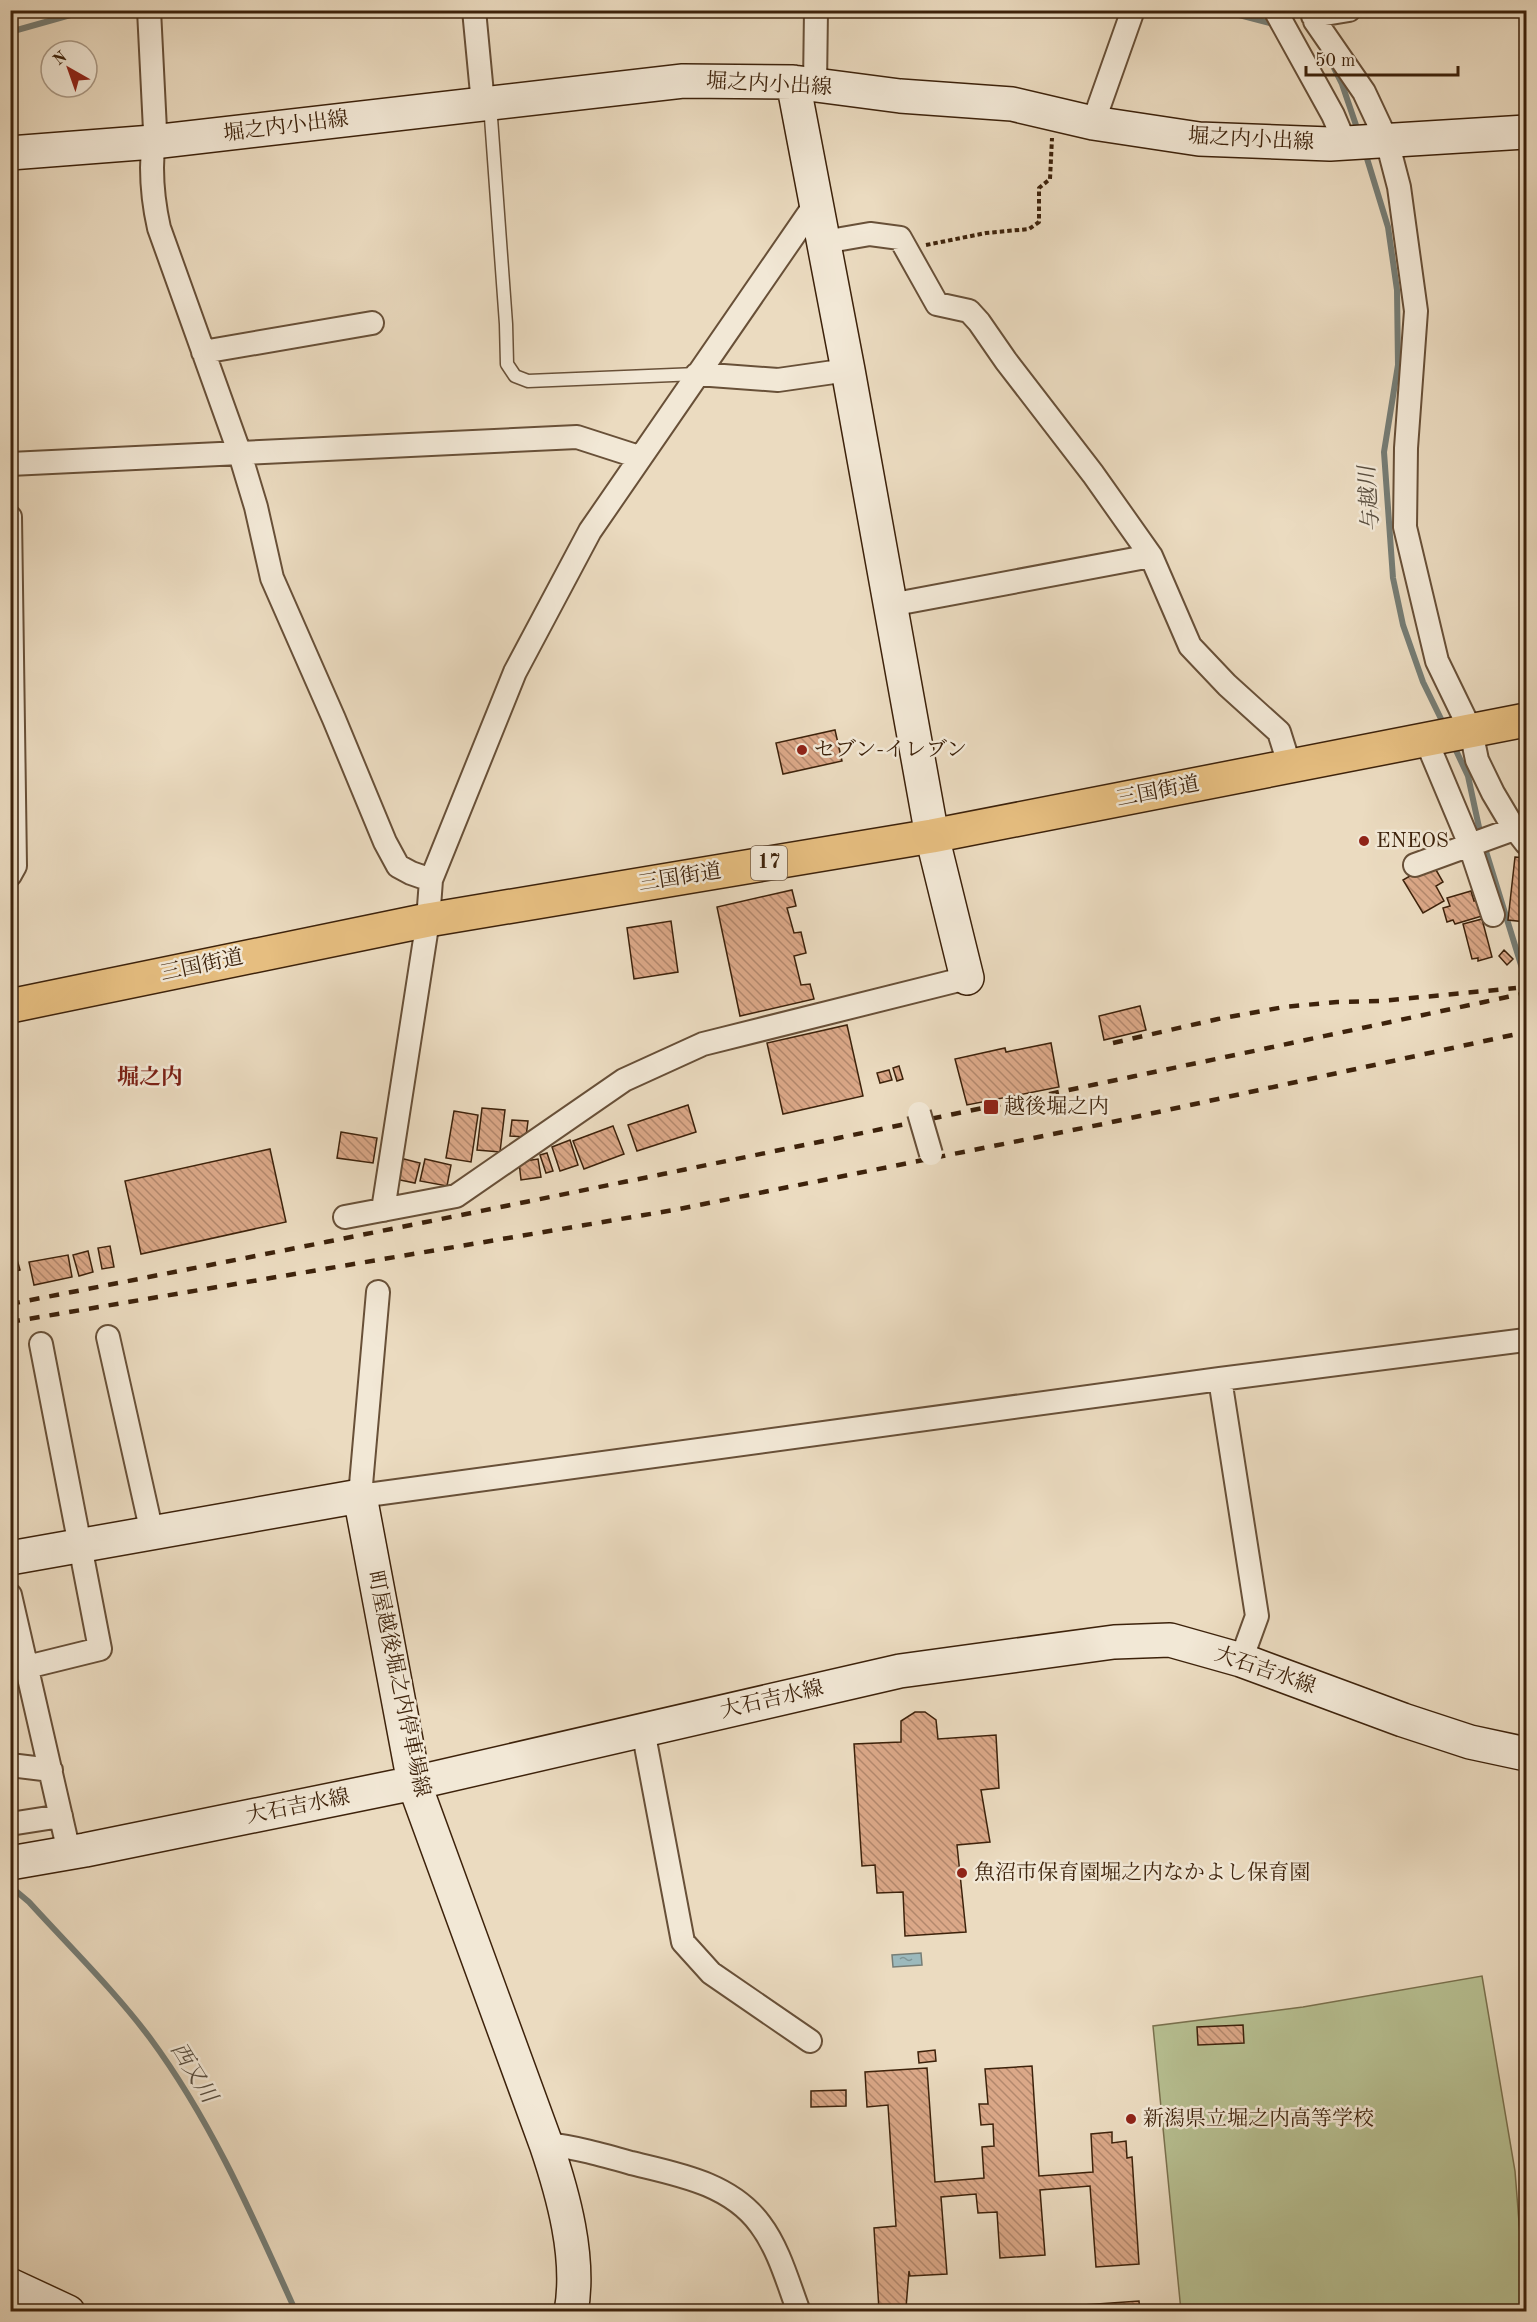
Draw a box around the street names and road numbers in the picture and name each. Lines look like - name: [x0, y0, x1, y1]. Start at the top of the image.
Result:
- street label: 堀之内小出線: [706, 69, 833, 99]
- street label: 堀之内小出線: [222, 107, 350, 145]
- street label: 堀之内小出線: [1188, 124, 1315, 154]
- street label: 三国街道: [1114, 772, 1201, 810]
- road number: 17: [751, 846, 787, 880]
- street label: 三国街道: [637, 859, 723, 895]
- street label: 三国街道: [158, 945, 245, 985]
- street label: 町屋越後堀之内停車場線: [364, 1568, 434, 1799]
- street label: 大石吉水線: [1212, 1642, 1319, 1698]
- street label: 大石吉水線: [718, 1676, 826, 1722]
- street label: 大石吉水線: [244, 1785, 352, 1827]

